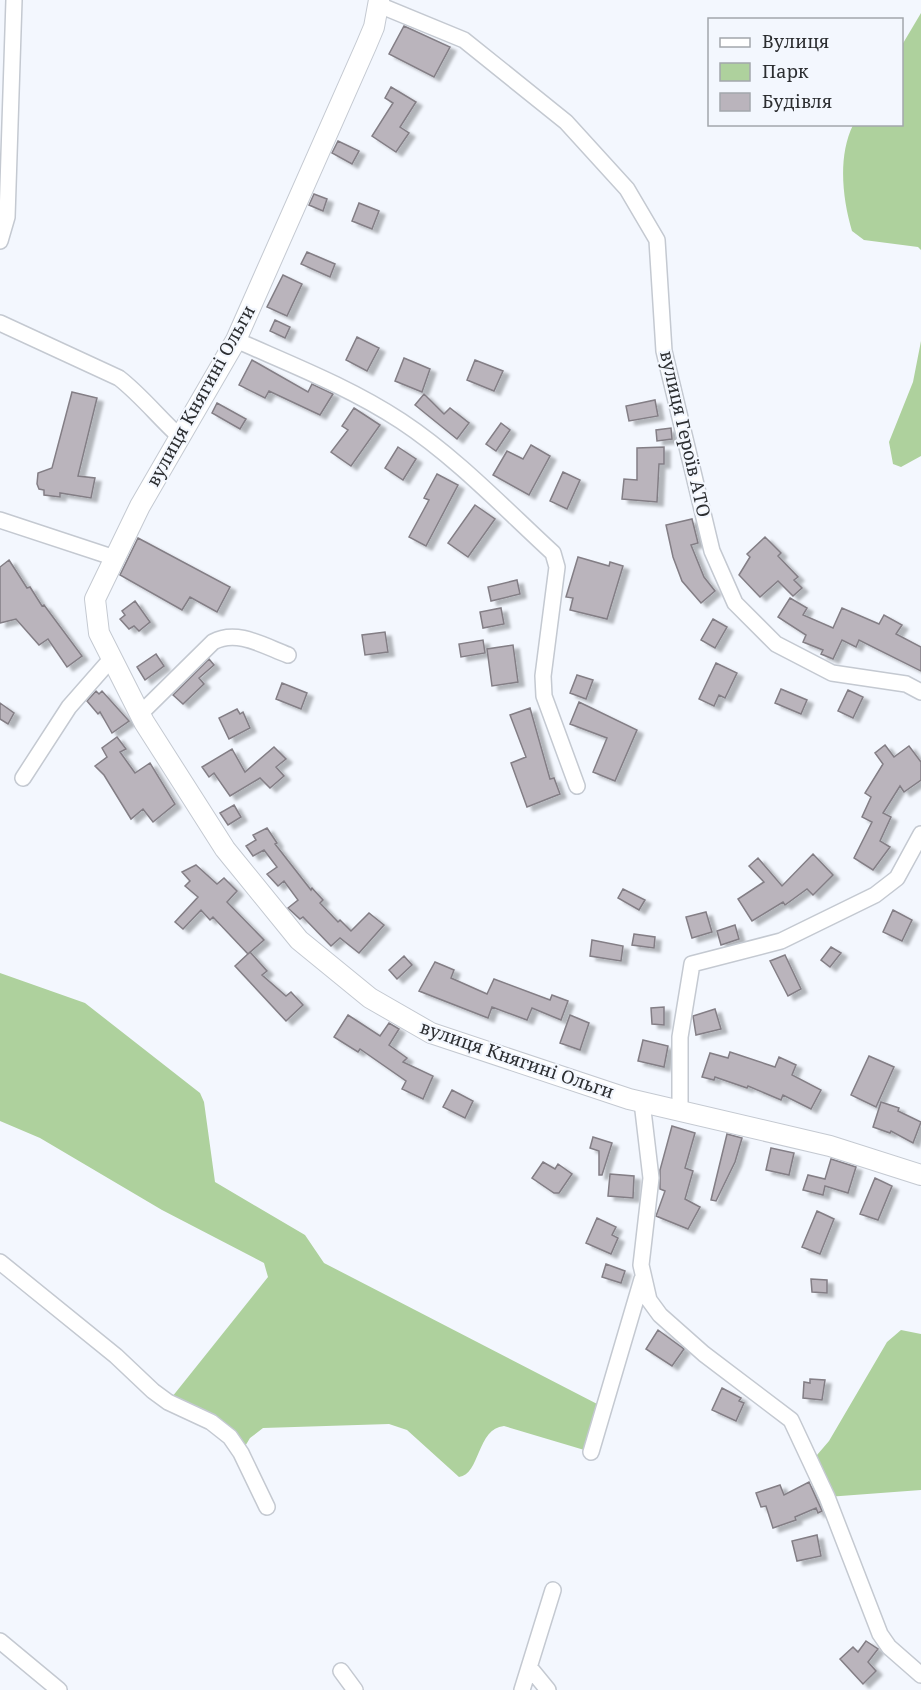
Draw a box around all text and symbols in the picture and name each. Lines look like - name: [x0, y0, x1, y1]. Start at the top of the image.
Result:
- legend: [708, 18, 903, 126]
- text: Вулиця: [762, 29, 829, 53]
- text: Парк: [762, 59, 809, 83]
- text: Будівля: [762, 89, 832, 113]
- street label: вулиця Княгині Ольги: [140, 301, 260, 490]
- street label: вулиця Героїв АТО: [655, 348, 717, 519]
- street label: вулиця Княгині Ольги: [417, 1015, 617, 1104]

